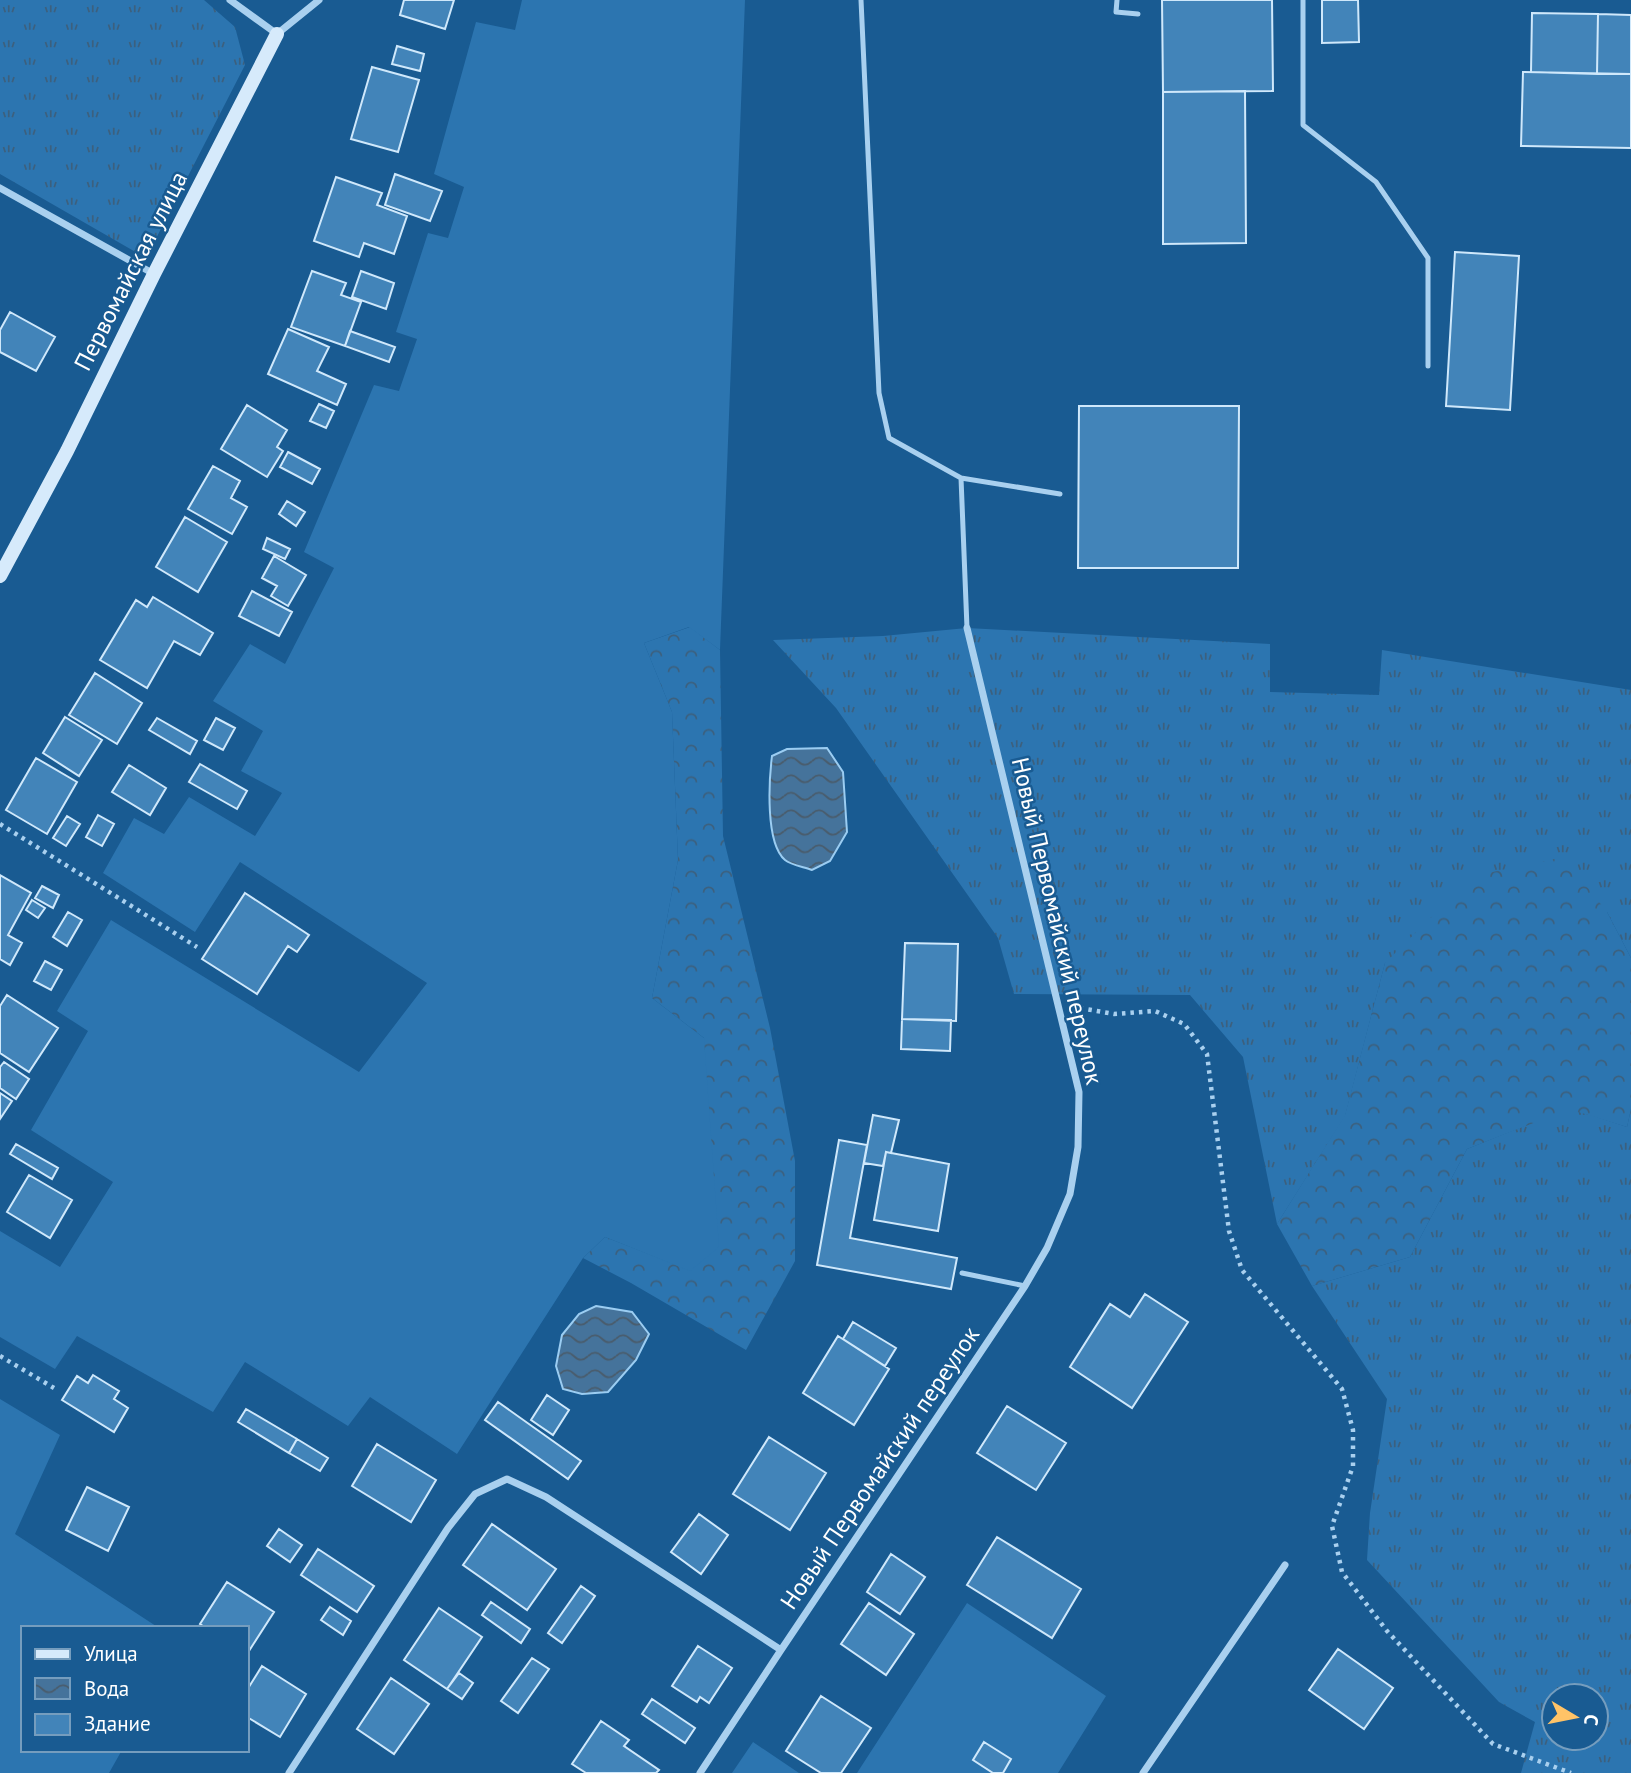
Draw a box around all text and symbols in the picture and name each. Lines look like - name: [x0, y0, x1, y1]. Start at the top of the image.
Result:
- street label: Первомайская улица: [67, 166, 194, 376]
- street label: Новый Первомайский переулок: [1005, 754, 1110, 1088]
- street label: Новый Первомайский переулок: [773, 1320, 986, 1615]
- legend: [21, 1626, 248, 1752]
- text: Улица: [84, 1640, 138, 1667]
- text: Вода: [84, 1675, 129, 1702]
- north arrow: [1540, 1682, 1610, 1752]
- text: Здание: [84, 1710, 151, 1737]
- text: С: [1579, 1713, 1604, 1728]

